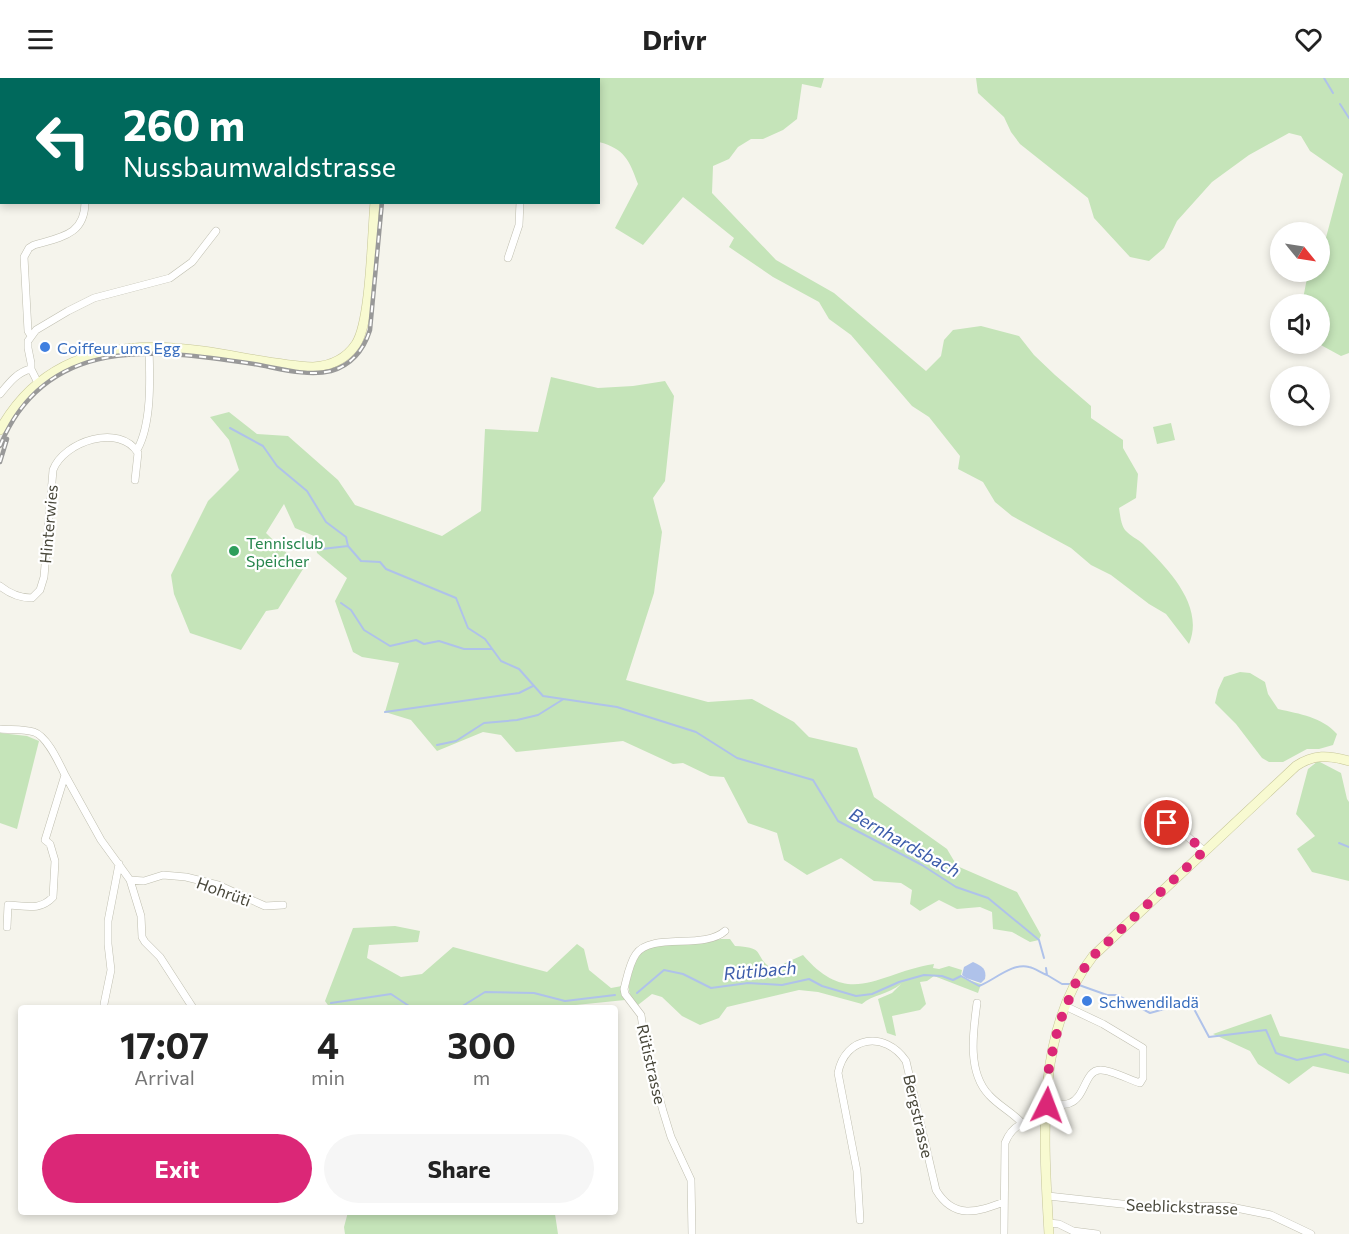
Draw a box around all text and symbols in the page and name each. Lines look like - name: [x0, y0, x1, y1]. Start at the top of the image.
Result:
- icon: menu: [24, 23, 57, 56]
- text: Drivr: [642, 23, 707, 56]
- icon: heart: [1292, 23, 1325, 56]
- text: 260 m: [123, 98, 245, 150]
- icon: left: [24, 102, 102, 180]
- text: Nussbaumwaldstrasse: [123, 150, 396, 183]
- north arrow: [1270, 222, 1330, 282]
- map controls: [1270, 222, 1330, 426]
- button: sound: [1270, 294, 1330, 354]
- place label: Coiffeur ums Egg: [57, 338, 181, 357]
- marker: Coiffeur ums Egg: [38, 340, 52, 354]
- button: search: [1270, 366, 1330, 426]
- street label: Hinterwies: [35, 484, 61, 564]
- place label: Tennisclub Speicher: [246, 533, 324, 570]
- marker: Tennisclub Speicher: [227, 544, 241, 558]
- pin: [1141, 797, 1192, 848]
- water label: Bernhardsbach: [846, 803, 964, 881]
- icon: arrive: [1150, 806, 1183, 839]
- street label: Hohrüti: [194, 872, 254, 910]
- water label: Rütibach: [723, 956, 797, 984]
- place label: Schwendiladä: [1099, 992, 1199, 1011]
- marker: Schwendiladä: [1080, 994, 1094, 1008]
- text: 17:07: [120, 1022, 209, 1066]
- text: 4: [317, 1022, 339, 1066]
- text: 300: [447, 1022, 516, 1066]
- street label: Rütistrasse: [634, 1022, 670, 1106]
- text: Arrival: [134, 1065, 195, 1089]
- text: min: [311, 1065, 345, 1089]
- text: m: [473, 1065, 490, 1089]
- street label: Bergstrasse: [900, 1072, 938, 1160]
- position arrow: [1015, 1073, 1079, 1137]
- button: Exit: [42, 1134, 312, 1203]
- button: Share: [324, 1134, 594, 1203]
- street label: Seeblickstrasse: [1126, 1195, 1238, 1217]

